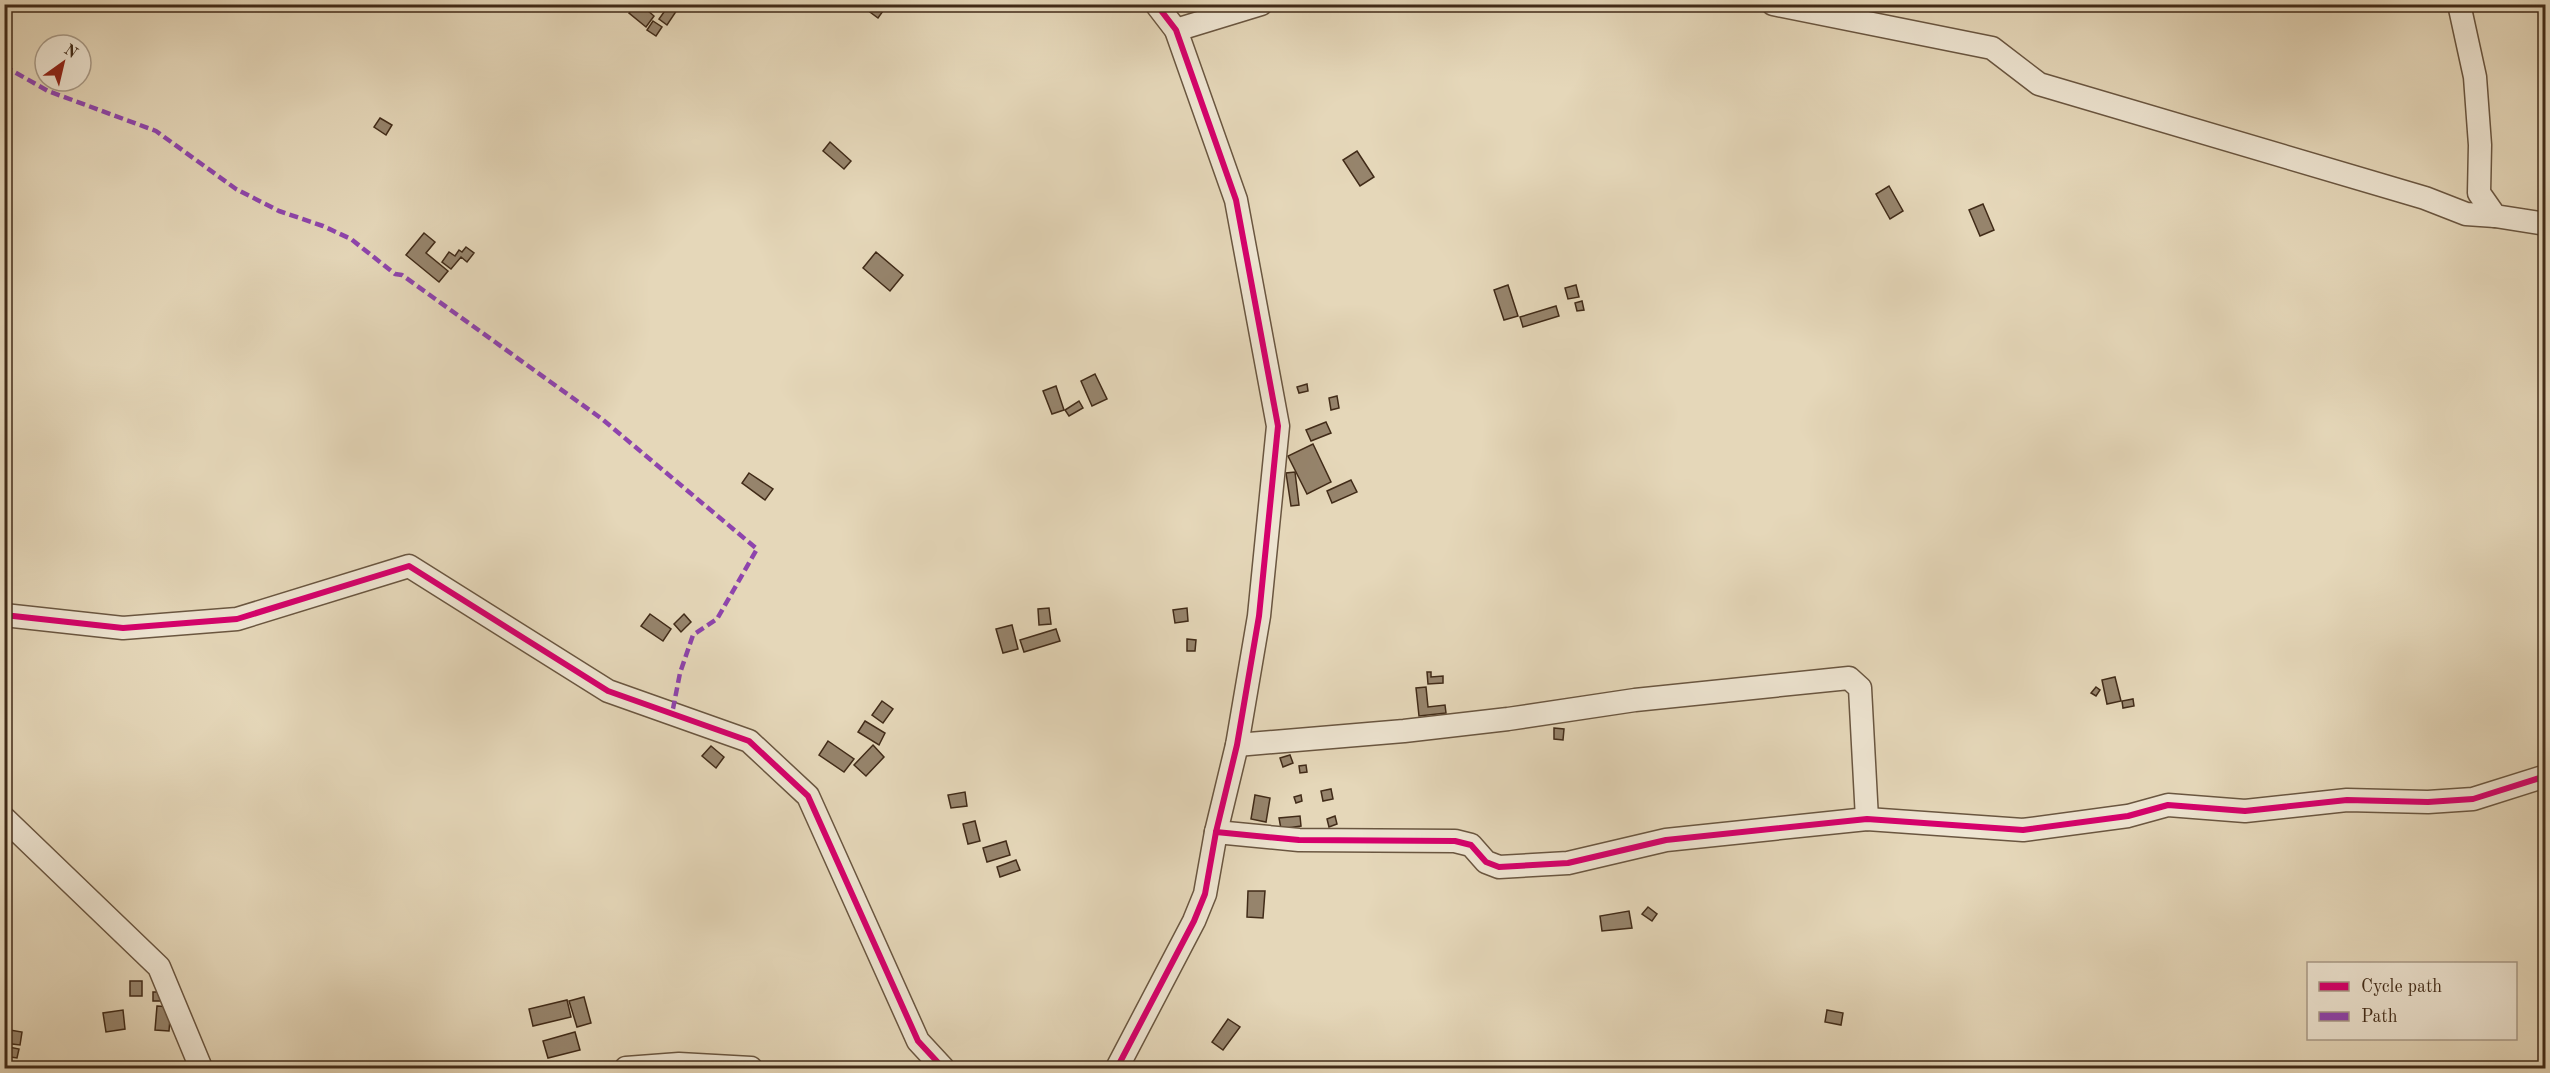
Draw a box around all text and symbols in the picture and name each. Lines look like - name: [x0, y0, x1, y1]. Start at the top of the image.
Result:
- north arrow: [33, 33, 93, 93]
- text: N: [61, 42, 80, 63]
- legend: [2307, 962, 2517, 1040]
- text: Cycle path: [2361, 978, 2442, 996]
- text: Path: [2361, 1008, 2398, 1026]

